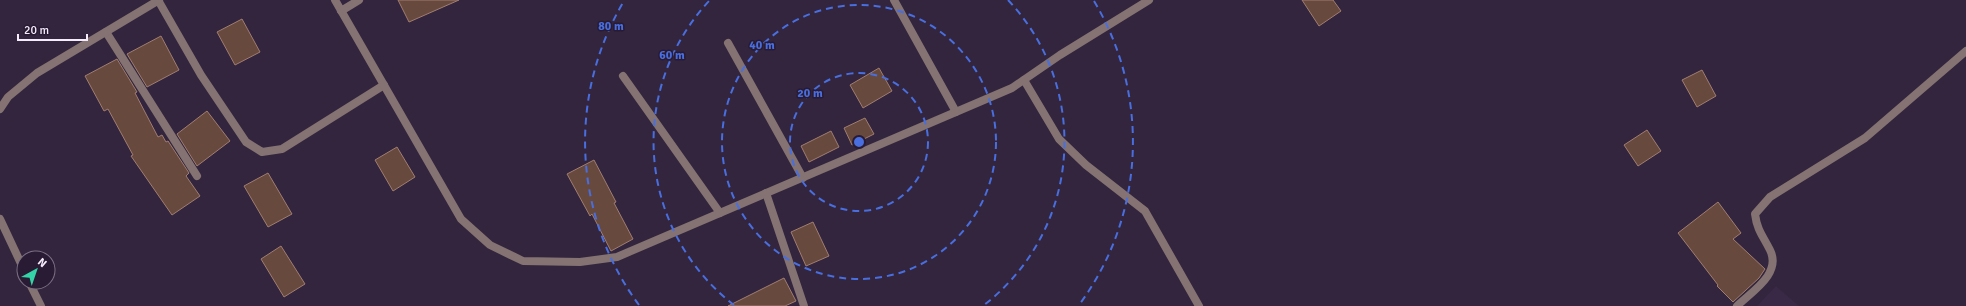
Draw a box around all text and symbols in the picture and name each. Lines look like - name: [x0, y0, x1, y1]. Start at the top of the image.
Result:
- scale bar: [18, 16, 87, 42]
- text: 80 m: [598, 19, 624, 34]
- text: 20 m: [24, 23, 49, 38]
- text: 40 m: [749, 38, 775, 53]
- text: 60 m: [659, 48, 685, 63]
- text: 20 m: [797, 86, 823, 101]
- centre of rings: [852, 135, 866, 149]
- north arrow: [16, 250, 56, 290]
- text: N: [35, 255, 49, 270]

